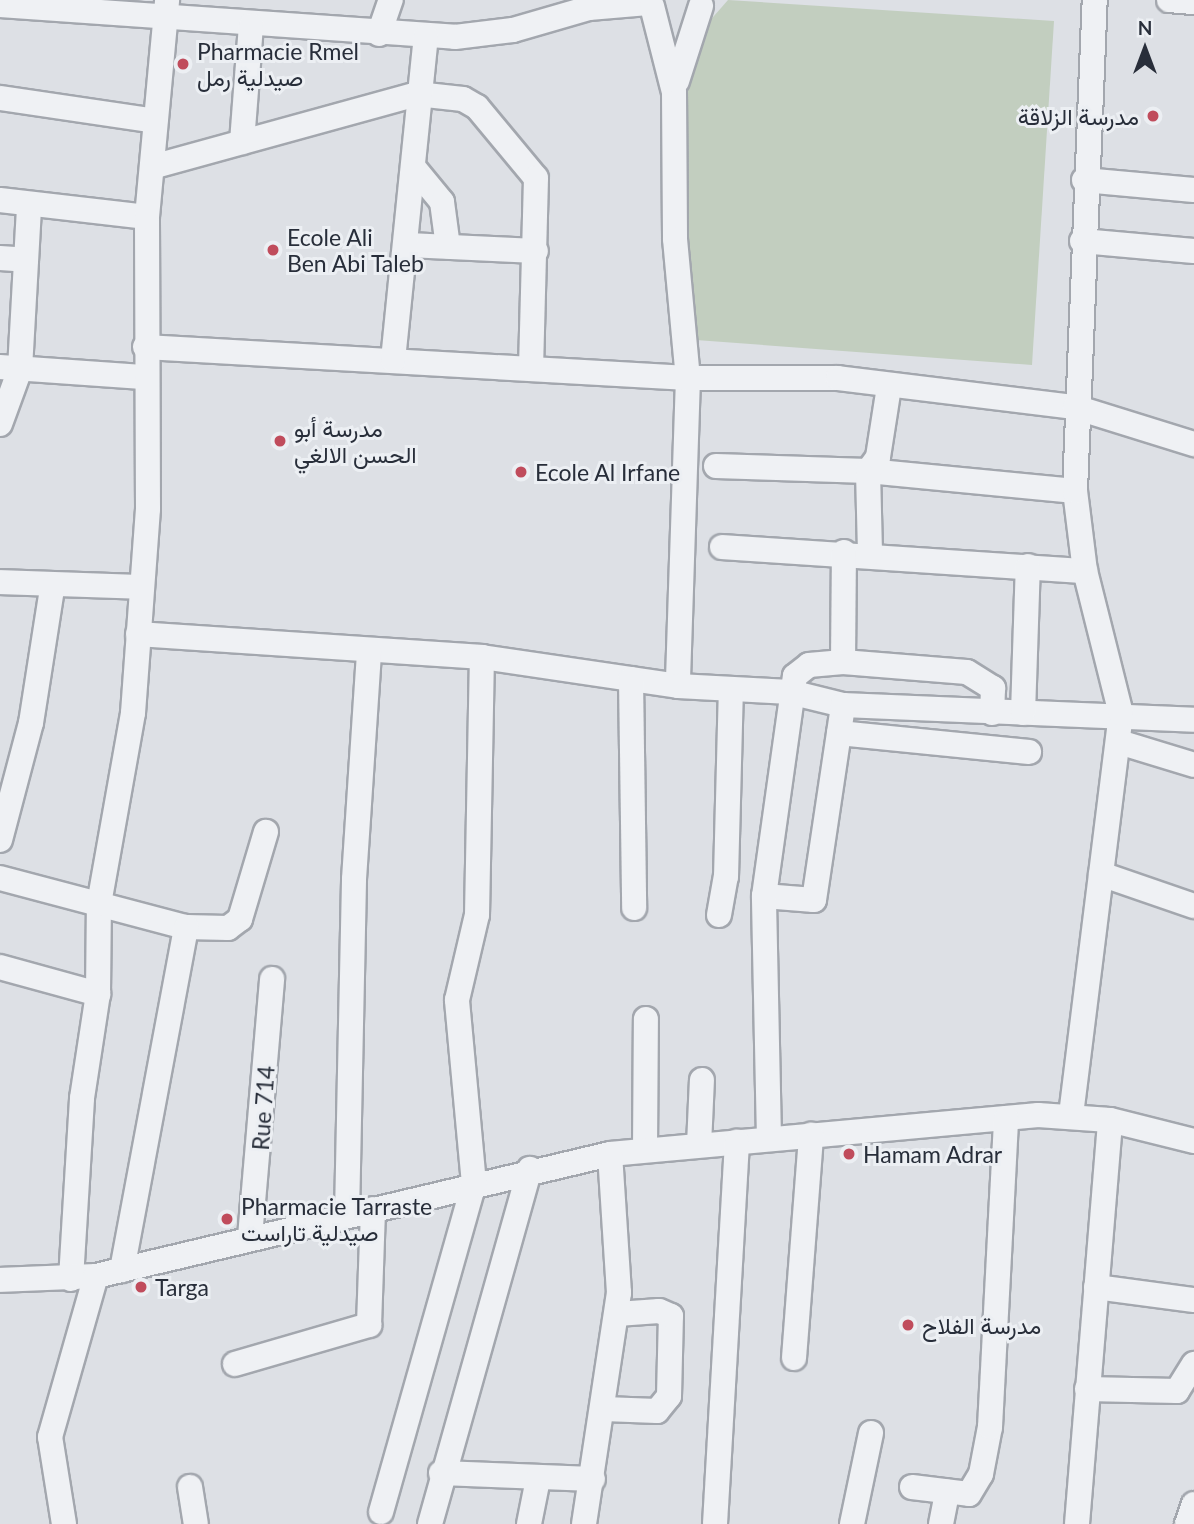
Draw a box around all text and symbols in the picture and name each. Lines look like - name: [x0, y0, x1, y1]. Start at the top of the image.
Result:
- north arrow: [1110, 14, 1180, 84]
- text: N: [1138, 16, 1152, 39]
- place label: Pharmacie Rmel صيدلية رمل: [197, 37, 359, 91]
- marker: Pharmacie Rmel صيدلية رمل: [175, 56, 191, 72]
- place label: مدرسة الزلاقة: [1018, 102, 1139, 130]
- marker: مدرسة الزلاقة: [1145, 108, 1161, 124]
- place label: Ecole Ali Ben Abi Taleb: [287, 223, 425, 277]
- marker: Ecole Ali Ben Abi Taleb: [265, 242, 281, 258]
- place label: مدرسة أبو الحسن الالغي: [294, 414, 417, 468]
- marker: مدرسة أبو الحسن الالغي: [272, 433, 288, 449]
- place label: Ecole Al Irfane: [535, 458, 681, 486]
- marker: Ecole Al Irfane: [513, 464, 529, 480]
- street label: Rue 714: [246, 1065, 280, 1151]
- place label: Hamam Adrar: [863, 1140, 1003, 1168]
- marker: Hamam Adrar: [841, 1146, 857, 1162]
- place label: Pharmacie Tarraste صيدلية تاراست: [241, 1192, 433, 1246]
- marker: Pharmacie Tarraste صيدلية تاراست: [219, 1211, 235, 1227]
- place label: Targa: [155, 1273, 209, 1301]
- marker: Targa: [133, 1279, 149, 1295]
- place label: مدرسة الفلاح: [922, 1311, 1041, 1339]
- marker: مدرسة الفلاح: [900, 1317, 916, 1333]

